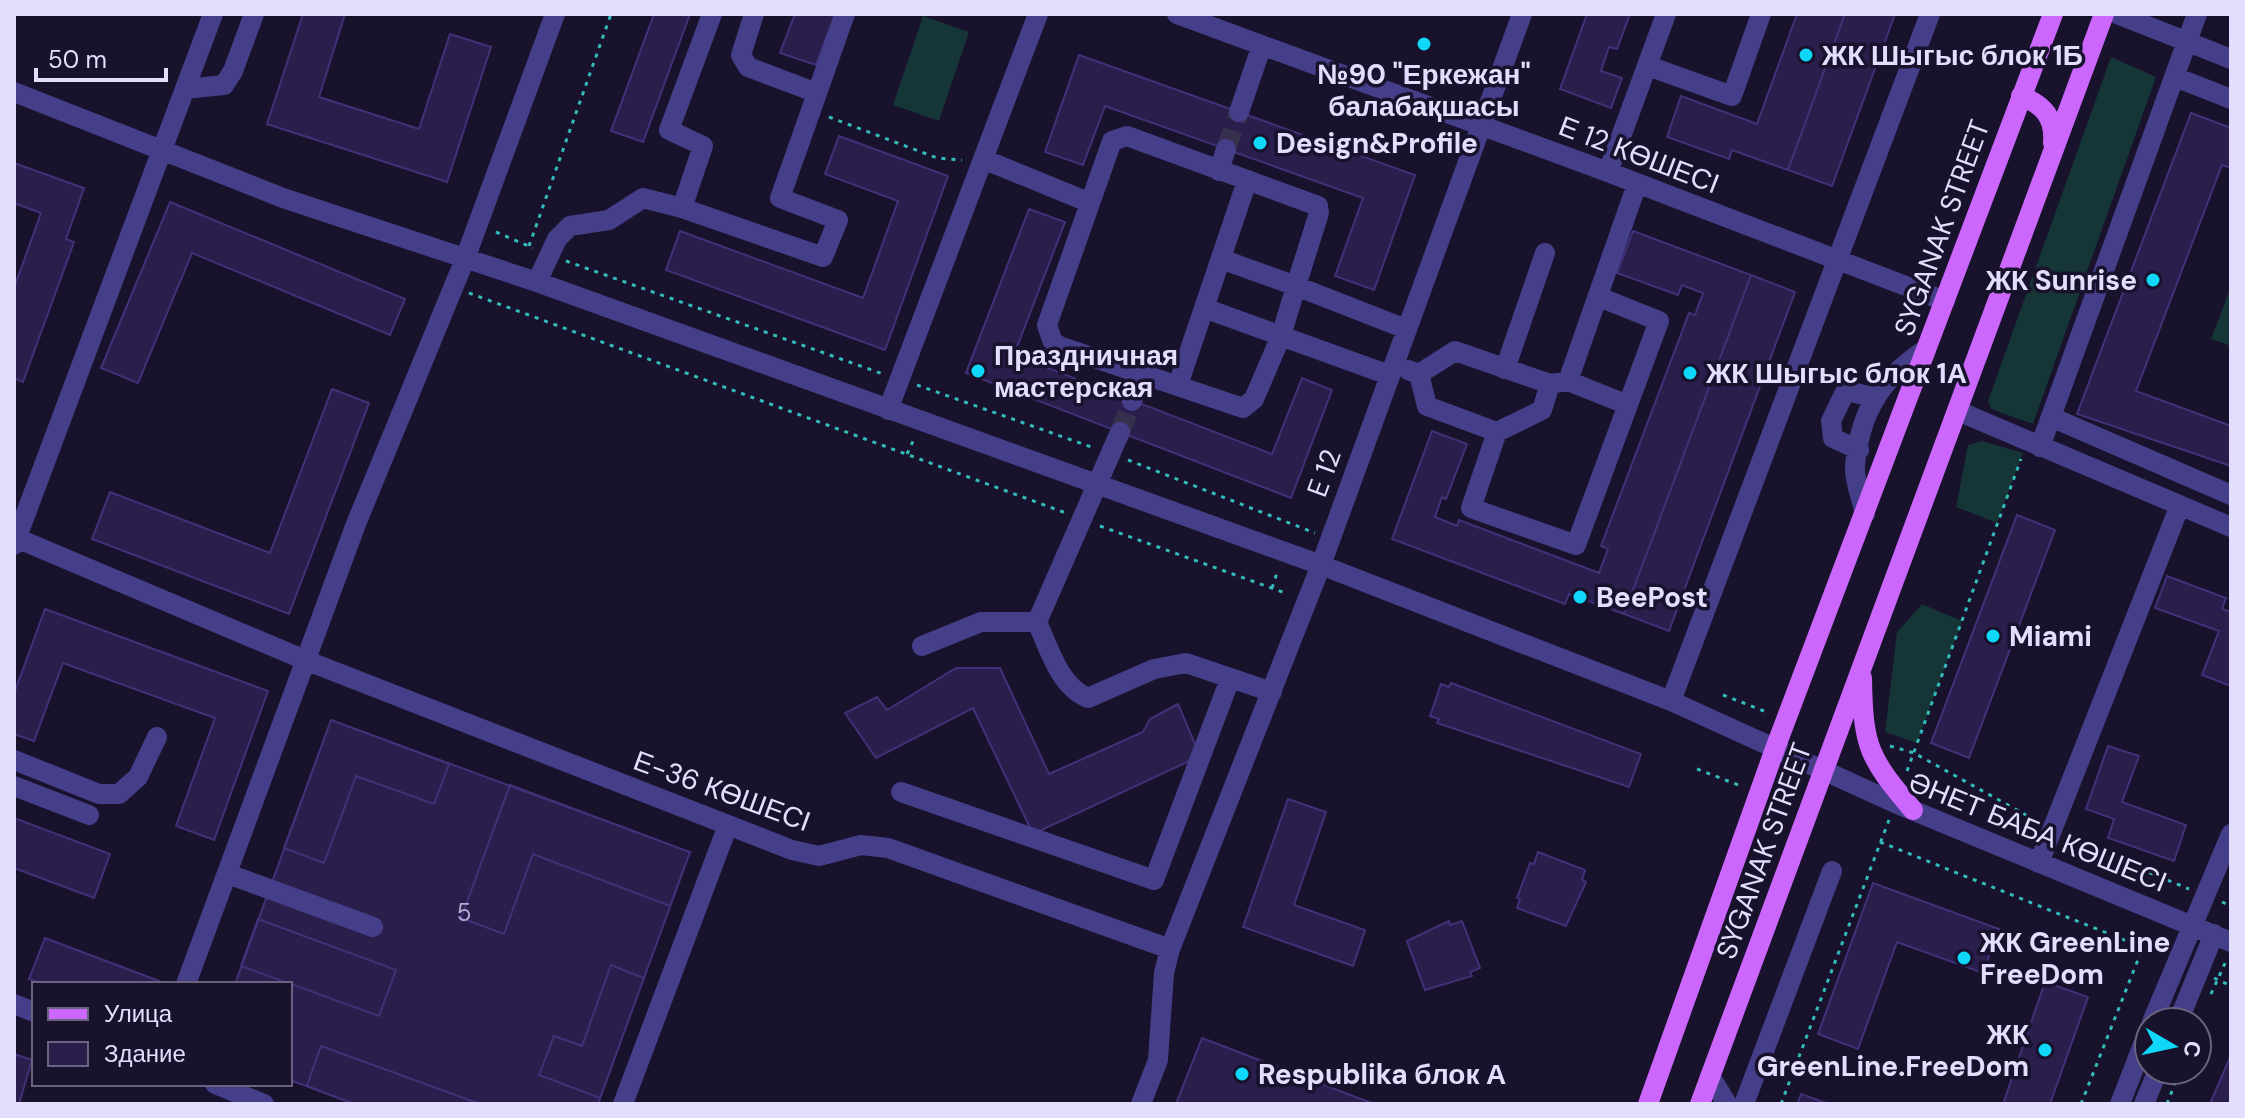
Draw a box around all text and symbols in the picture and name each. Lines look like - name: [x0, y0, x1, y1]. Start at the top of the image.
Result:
- scale bar: [36, 32, 166, 82]
- marker: №90 "Еркежан" балабақшасы: [1415, 35, 1433, 53]
- place label: ЖК Шыгыс блок 1Б: [1821, 37, 2083, 74]
- text: 50 m: [48, 44, 107, 75]
- marker: ЖК Шыгыс блок 1Б: [1797, 46, 1815, 64]
- place label: №90 "Еркежан" балабақшасы: [1317, 56, 1531, 125]
- street label: Е 12 КӨШЕСІ: [1554, 107, 1724, 203]
- street label: SYGANAK STREET: [1886, 115, 1998, 341]
- place label: Design&Profile: [1276, 125, 1478, 162]
- marker: Design&Profile: [1251, 134, 1269, 152]
- place label: ЖК Sunrise: [1985, 262, 2137, 299]
- marker: ЖК Sunrise: [2144, 271, 2162, 289]
- place label: Праздничная мастерская: [994, 337, 1178, 406]
- place label: ЖК Шыгыс блок 1А: [1705, 355, 1967, 392]
- marker: Праздничная мастерская: [969, 362, 987, 380]
- marker: ЖК Шыгыс блок 1А: [1681, 364, 1699, 382]
- street label: E 12: [1298, 444, 1350, 502]
- place label: BeePost: [1596, 579, 1708, 616]
- marker: BeePost: [1571, 588, 1589, 606]
- place label: Miami: [2009, 618, 2092, 655]
- marker: Miami: [1984, 627, 2002, 645]
- street label: SYGANAK STREET: [1708, 738, 1820, 964]
- street label: Е-36 КӨШЕСІ: [628, 742, 816, 840]
- street label: ӘНЕТ БАБА КӨШЕСІ: [1903, 763, 2173, 901]
- house number: 5: [457, 897, 471, 928]
- place label: ЖК GreenLine FreeDom: [1979, 924, 2170, 993]
- marker: ЖК GreenLine FreeDom: [1955, 949, 1973, 967]
- legend: [32, 982, 292, 1086]
- text: Улица: [104, 998, 173, 1029]
- north arrow: [2133, 1006, 2213, 1086]
- place label: ЖК GreenLine.FreeDom: [1757, 1016, 2030, 1085]
- text: Здание: [104, 1038, 186, 1069]
- text: С: [2177, 1039, 2208, 1059]
- marker: ЖК GreenLine.FreeDom: [2036, 1041, 2054, 1059]
- place label: Respublika блок А: [1258, 1056, 1506, 1093]
- marker: Respublika блок А: [1233, 1065, 1251, 1083]

